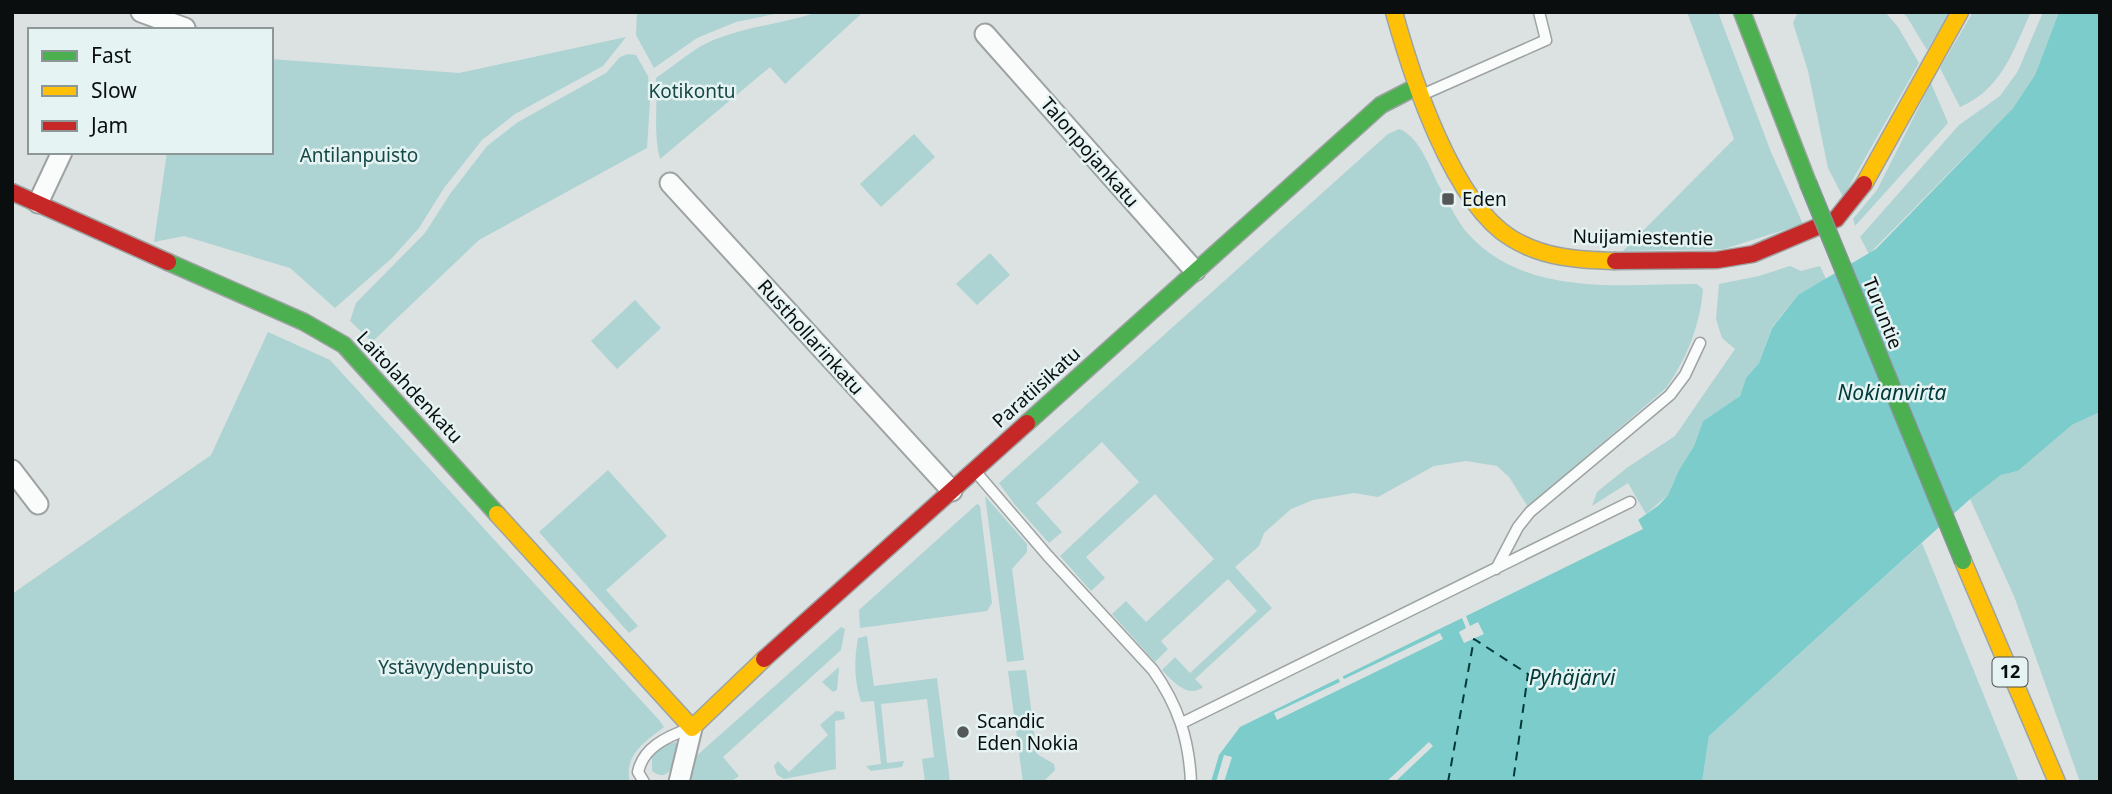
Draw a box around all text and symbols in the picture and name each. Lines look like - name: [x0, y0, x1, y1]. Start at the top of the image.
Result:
- legend: [28, 28, 273, 154]
- text: Fast: [91, 41, 132, 69]
- text: Slow: [91, 76, 137, 104]
- park label: Kotikontu: [648, 78, 736, 104]
- street label: Talonpojankatu: [1035, 91, 1145, 213]
- text: Jam: [89, 111, 128, 139]
- park label: Antilanpuisto: [300, 142, 418, 168]
- place label: Eden: [1462, 186, 1507, 212]
- marker: Eden: [1440, 191, 1456, 207]
- street label: Nuijamiestentie: [1572, 223, 1714, 251]
- street label: Turuntie: [1857, 273, 1909, 353]
- street label: Rusthollarinkatu: [752, 274, 870, 400]
- street label: Laitolahdenkatu: [351, 325, 469, 449]
- street label: Paratiisikatu: [986, 340, 1086, 434]
- water label: Nokianvirta: [1837, 378, 1947, 406]
- park label: Ystävyydenpuisto: [378, 654, 534, 680]
- road number: 12: [1993, 658, 2028, 686]
- water label: Pyhäjärvi: [1529, 663, 1616, 691]
- place label: Scandic Eden Nokia: [977, 708, 1078, 756]
- marker: Scandic Eden Nokia: [955, 724, 971, 740]

